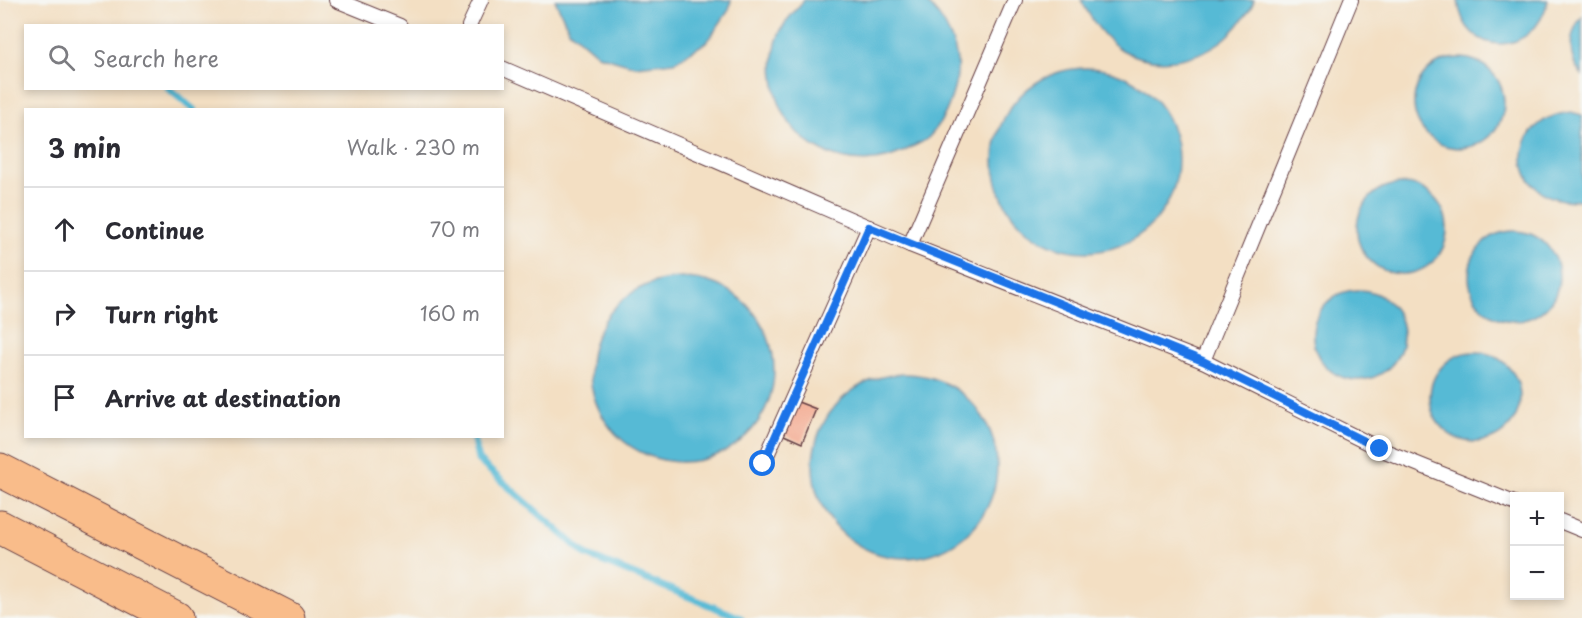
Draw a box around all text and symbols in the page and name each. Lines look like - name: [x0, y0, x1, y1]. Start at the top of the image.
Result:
- search box: [24, 24, 504, 90]
- icon: search: [45, 41, 78, 74]
- text: Search here: [93, 41, 219, 74]
- text: 3 min: [48, 128, 121, 167]
- text: Walk · 230 m: [347, 132, 480, 162]
- icon: ahead: [48, 213, 81, 246]
- text: Continue: [105, 213, 204, 246]
- text: 70 m: [430, 214, 480, 244]
- icon: right: [48, 297, 81, 330]
- text: Turn right: [105, 297, 218, 330]
- text: 160 m: [420, 298, 480, 328]
- icon: arrive: [48, 381, 81, 414]
- text: Arrive at destination: [105, 381, 341, 414]
- route end: [1366, 435, 1392, 461]
- route start: [749, 450, 775, 476]
- map controls: [1510, 492, 1564, 600]
- button: +: [1510, 492, 1564, 546]
- button: −: [1510, 546, 1564, 600]

